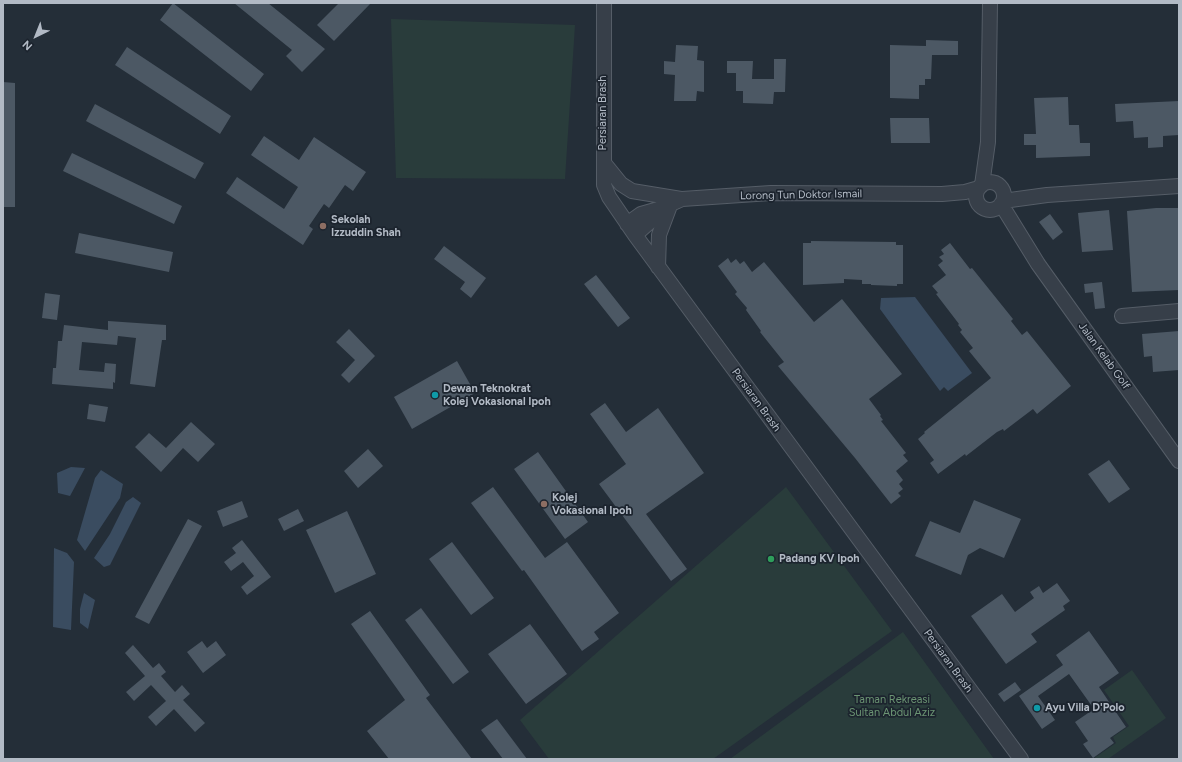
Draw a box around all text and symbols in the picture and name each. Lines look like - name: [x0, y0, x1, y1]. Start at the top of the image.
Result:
- north arrow: [16, 16, 56, 56]
- text: N: [20, 37, 35, 53]
- street label: Persiaran Brash: [596, 76, 610, 150]
- street label: Lorong Tun Doktor Ismail: [740, 187, 862, 203]
- place label: Sekolah Izzuddin Shah: [331, 213, 401, 239]
- marker: Sekolah Izzuddin Shah: [318, 221, 328, 231]
- street label: Jalan Kelab Golf: [1075, 320, 1133, 392]
- street label: Persiaran Brash: [729, 366, 783, 434]
- place label: Dewan Teknokrat Kolej Vokasional Ipoh: [443, 382, 551, 408]
- marker: Dewan Teknokrat Kolej Vokasional Ipoh: [430, 390, 440, 400]
- place label: Kolej Vokasional Ipoh: [552, 491, 632, 517]
- marker: Kolej Vokasional Ipoh: [539, 499, 549, 509]
- place label: Padang KV Ipoh: [779, 552, 860, 566]
- marker: Padang KV Ipoh: [766, 554, 776, 564]
- street label: Persiaran Brash: [921, 627, 975, 695]
- park label: Taman Rekreasi Sultan Abdul Aziz: [849, 693, 935, 719]
- place label: Ayu Villa D'Polo: [1045, 701, 1125, 715]
- marker: Ayu Villa D'Polo: [1032, 703, 1042, 713]

